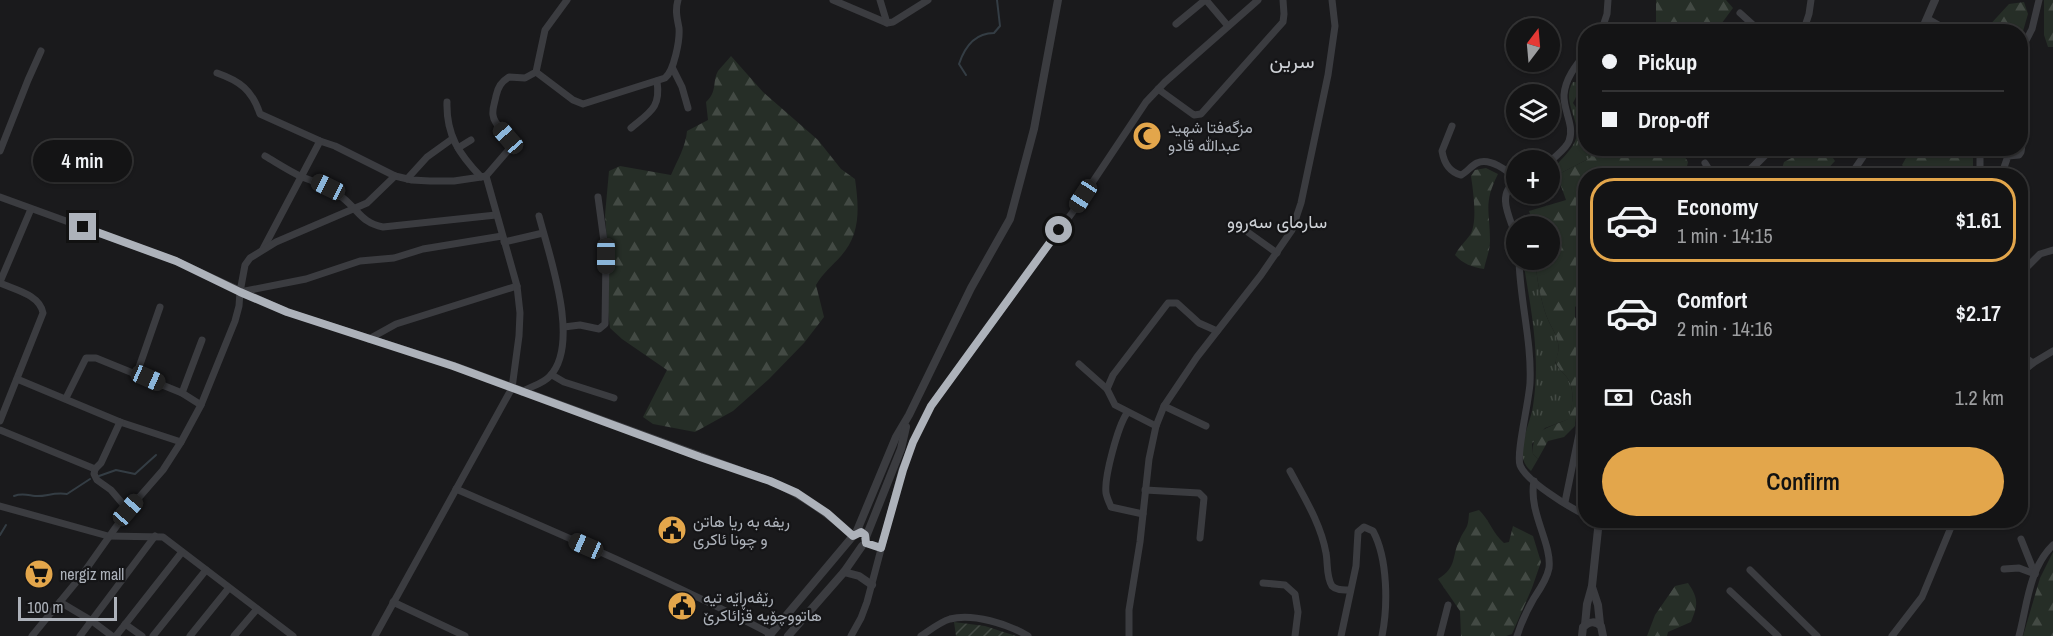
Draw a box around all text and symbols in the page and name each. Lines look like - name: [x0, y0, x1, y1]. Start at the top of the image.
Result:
- north arrow: [1506, 18, 1560, 72]
- map controls: [1506, 18, 1560, 270]
- district label: سرين: [1270, 47, 1314, 74]
- text: Pickup: [1638, 47, 1697, 77]
- button: layers: [1506, 84, 1560, 138]
- text: Drop-off: [1638, 105, 1709, 135]
- place label: مزگەفتا شهيد عبدالله قادو: [1168, 116, 1253, 156]
- car: [489, 119, 527, 157]
- mosque icon: مزگەفتا شهيد عبدالله قادو: [1131, 120, 1163, 152]
- callout: 4 min: [34, 140, 132, 182]
- text: 4 min: [61, 147, 104, 174]
- button: +: [1506, 150, 1560, 204]
- car: [308, 171, 348, 203]
- car: [1066, 176, 1100, 216]
- text: Economy: [1677, 192, 1758, 222]
- icon: car: [1605, 193, 1659, 247]
- text: $1.61: [1956, 205, 2001, 235]
- district label: سارمای سەروو: [1227, 209, 1327, 234]
- route end: [69, 213, 96, 240]
- route start: [1045, 216, 1072, 243]
- button: −: [1506, 216, 1560, 270]
- text: 1 min · 14:15: [1677, 222, 1773, 249]
- car: [597, 238, 615, 274]
- text: Comfort: [1677, 285, 1747, 315]
- icon: car: [1605, 286, 1659, 340]
- text: $2.17: [1956, 298, 2001, 328]
- text: 2 min · 14:16: [1677, 315, 1773, 342]
- car: [128, 362, 168, 394]
- icon: cash: [1602, 381, 1635, 414]
- text: Cash: [1650, 382, 1692, 412]
- text: 1.2 km: [1955, 384, 2004, 411]
- button: Confirm: [1602, 447, 2004, 516]
- car: [109, 491, 147, 529]
- place label: ريفه به ريا هاتن و چونا ئاكرى: [693, 510, 790, 551]
- public building icon: ريفه به ريا هاتن و چونا ئاكرى: [656, 514, 688, 546]
- car: [566, 530, 606, 562]
- supermarket icon: nergiz mall: [23, 558, 55, 590]
- place label: nergiz mall: [60, 563, 124, 585]
- place label: رێڤەڕاێە تیە هاتووچۆیە قزائاکرێ: [703, 586, 822, 627]
- public building icon: رێڤەڕاێە تیە هاتووچۆیە قزائاکرێ: [666, 590, 698, 622]
- scale bar: [18, 594, 117, 622]
- text: 100 m: [27, 596, 63, 618]

